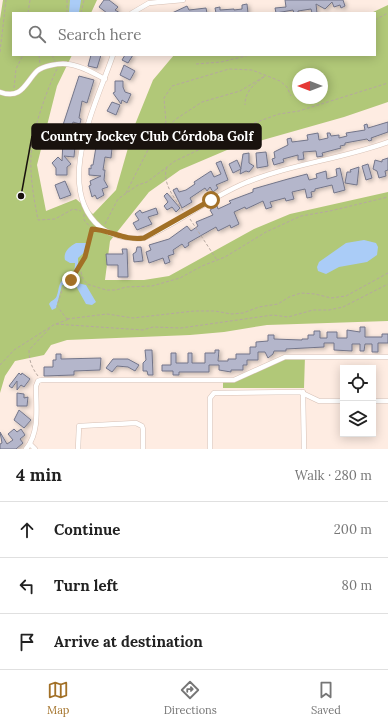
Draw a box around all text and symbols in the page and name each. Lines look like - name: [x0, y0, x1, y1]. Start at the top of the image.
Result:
- search box: [12, 12, 376, 56]
- icon: search: [26, 23, 48, 45]
- text: Search here: [58, 25, 141, 44]
- north arrow: [292, 68, 328, 104]
- callout: Country Jockey Club Córdoba Golf: [32, 124, 261, 149]
- text: Country Jockey Club Córdoba Golf: [41, 128, 254, 145]
- route start: [202, 191, 220, 209]
- route end: [62, 271, 80, 289]
- map controls: [340, 365, 376, 437]
- button: locate: [340, 365, 376, 401]
- button: layers: [340, 401, 376, 437]
- text: 4 min: [16, 464, 62, 486]
- text: Walk · 280 m: [295, 467, 372, 484]
- icon: ahead: [16, 519, 38, 541]
- text: Continue: [54, 520, 120, 539]
- text: 200 m: [334, 521, 372, 538]
- icon: left: [16, 575, 38, 597]
- text: Turn left: [54, 576, 118, 595]
- text: 80 m: [342, 577, 372, 594]
- icon: arrive: [16, 631, 38, 653]
- text: Arrive at destination: [54, 632, 203, 651]
- tab: Map: [47, 679, 69, 717]
- tab: Directions: [164, 679, 217, 717]
- tab: Saved: [311, 679, 341, 717]

